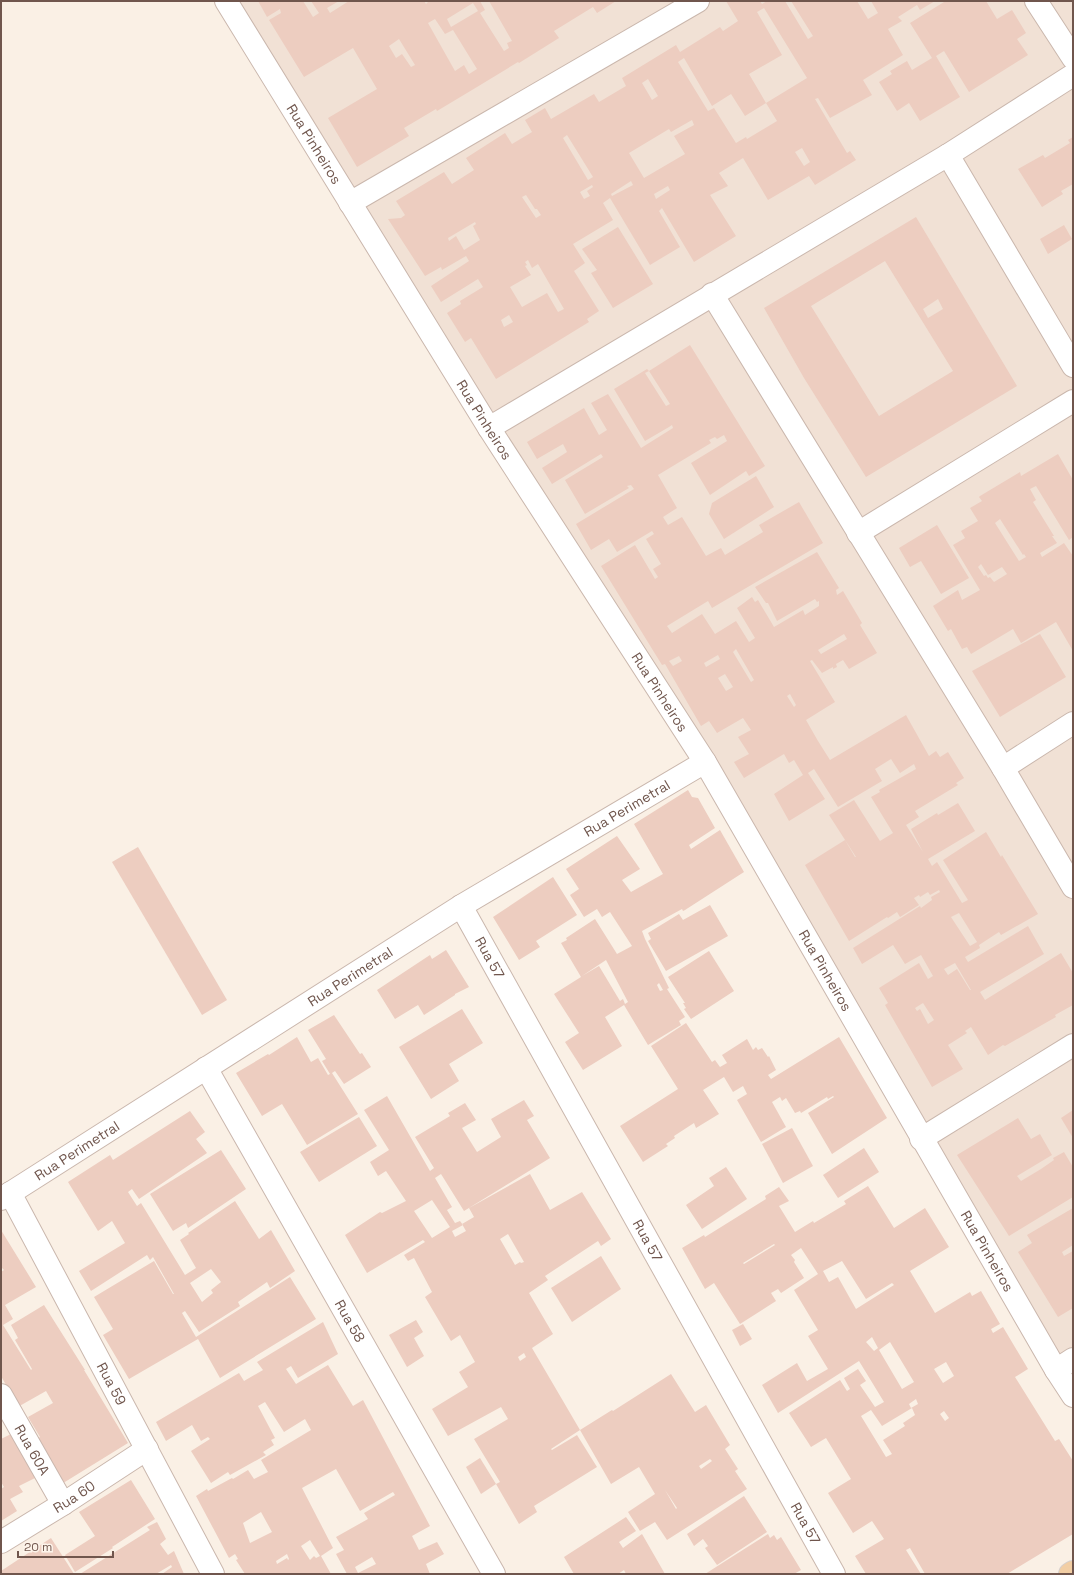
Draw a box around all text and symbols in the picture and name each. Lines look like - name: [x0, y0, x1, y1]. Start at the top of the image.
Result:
- street label: Rua Pinheiros: [283, 101, 346, 187]
- street label: Rua Pinheiros: [453, 376, 516, 463]
- street label: Rua Pinheiros: [628, 649, 692, 735]
- street label: Rua Perimetral: [580, 776, 673, 841]
- street label: Rua Pinheiros: [795, 927, 856, 1014]
- street label: Rua 57: [471, 933, 509, 982]
- street label: Rua Perimetral: [304, 943, 396, 1010]
- street label: Rua Perimetral: [31, 1117, 123, 1184]
- street label: Rua Pinheiros: [957, 1207, 1018, 1295]
- street label: Rua 57: [629, 1216, 667, 1265]
- street label: Rua 58: [331, 1296, 369, 1346]
- street label: Rua 59: [93, 1359, 130, 1408]
- street label: Rua 60A: [11, 1421, 54, 1478]
- street label: Rua 60: [50, 1476, 99, 1517]
- street label: Rua 57: [787, 1499, 825, 1547]
- scale bar: [18, 1533, 113, 1559]
- text: 20 m: [24, 1539, 52, 1555]

